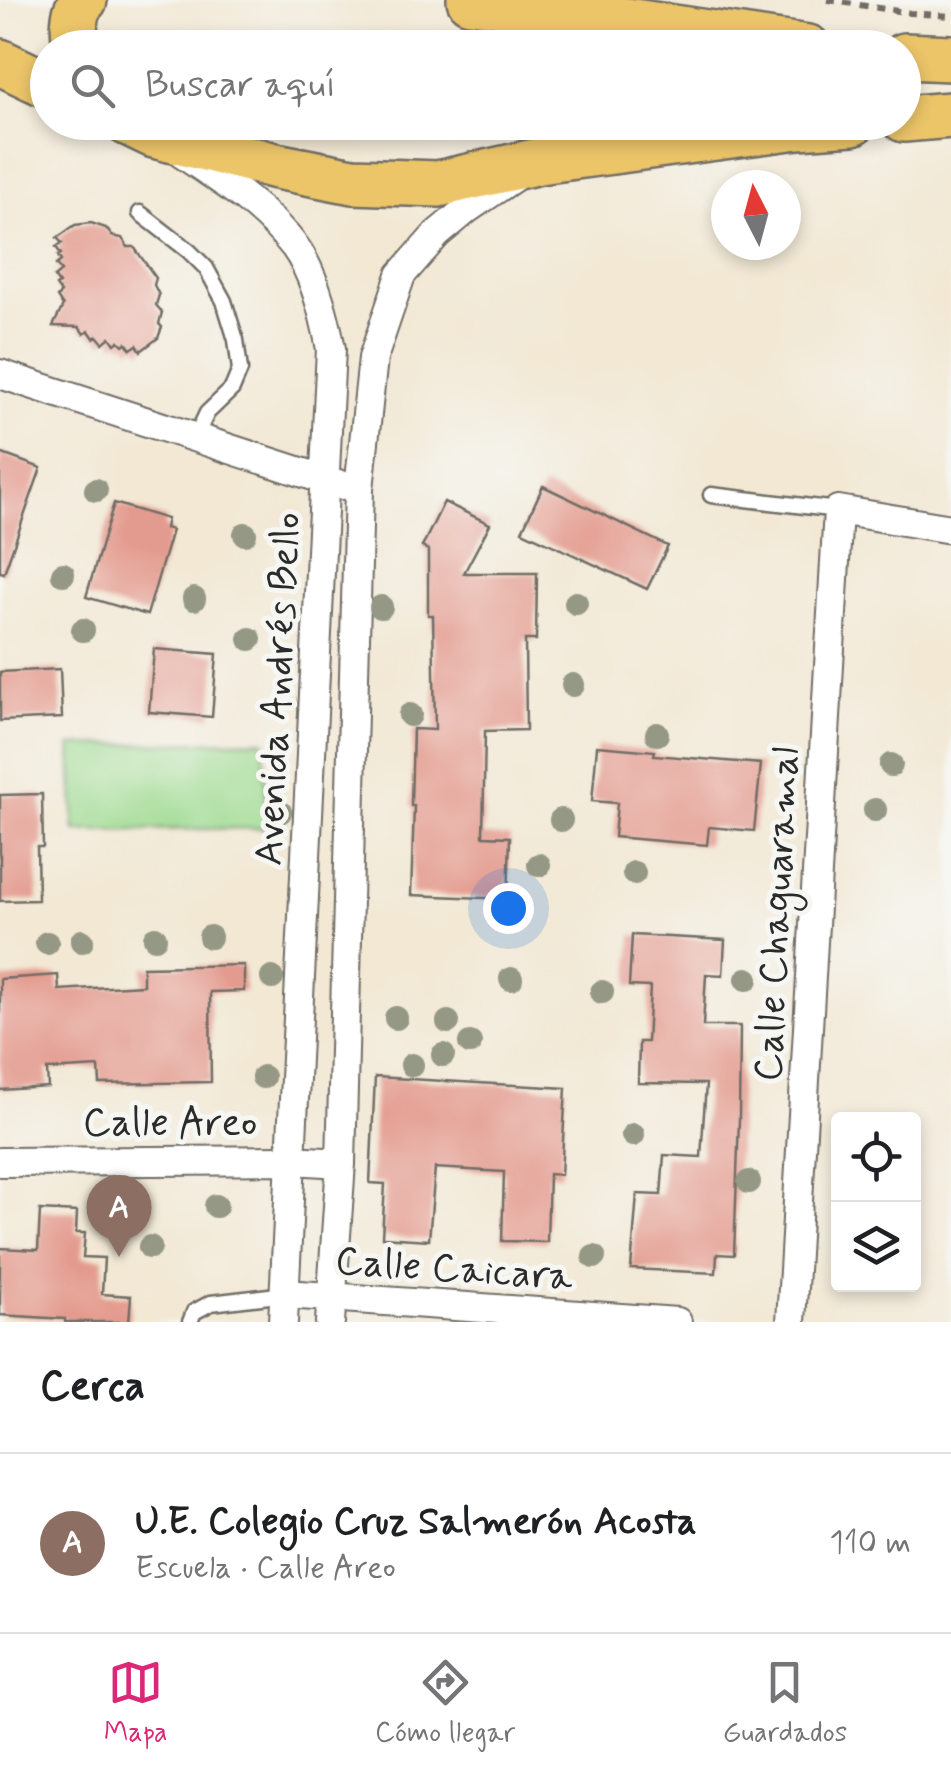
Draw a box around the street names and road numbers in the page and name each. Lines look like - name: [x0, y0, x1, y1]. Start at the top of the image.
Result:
- street label: Avenida Andrés Bello: [244, 511, 314, 867]
- street label: Calle Chaguaramal: [743, 746, 816, 1083]
- street label: Calle Areo: [83, 1098, 257, 1150]
- street label: Calle Caicara: [333, 1236, 575, 1304]

